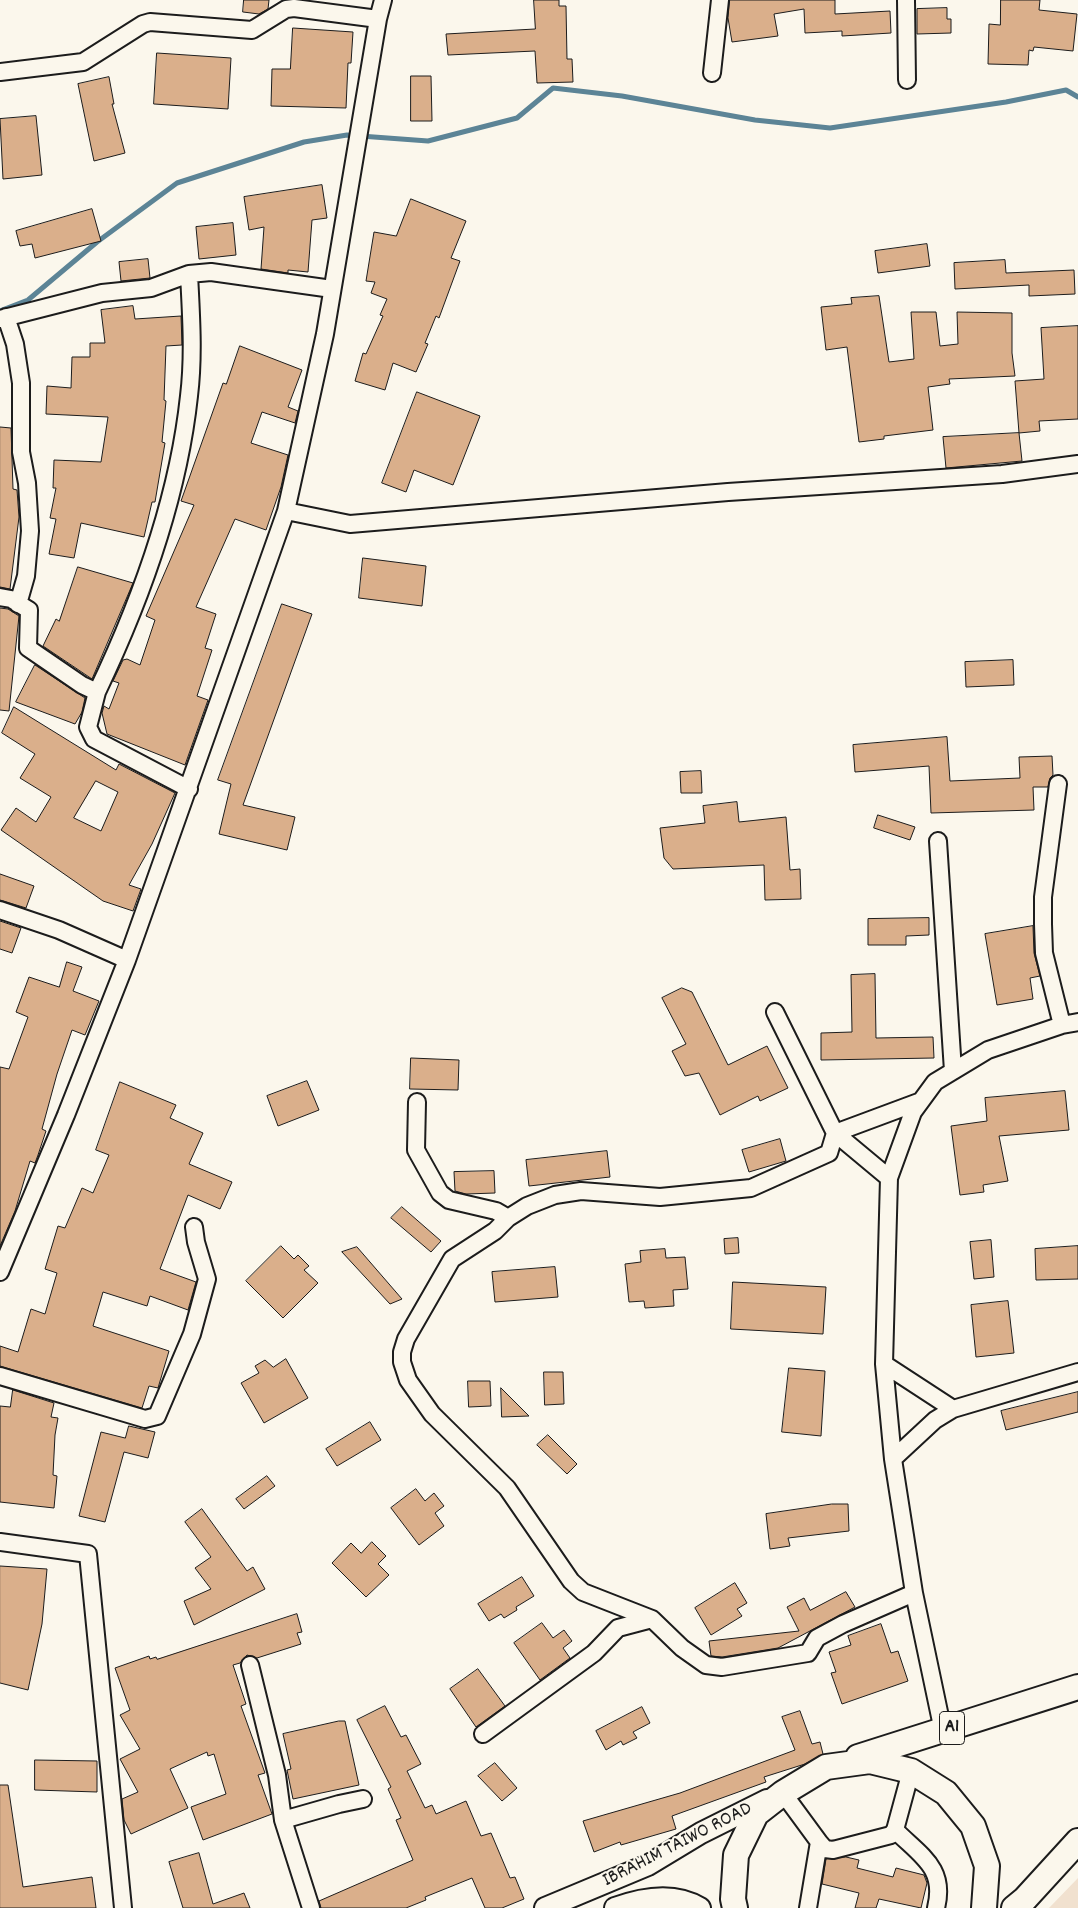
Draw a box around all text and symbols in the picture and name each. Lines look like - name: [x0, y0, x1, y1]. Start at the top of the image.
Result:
- road number: A1: [940, 1712, 964, 1745]
- street label: IBRAHIM TAIWO ROAD: [599, 1798, 757, 1894]

